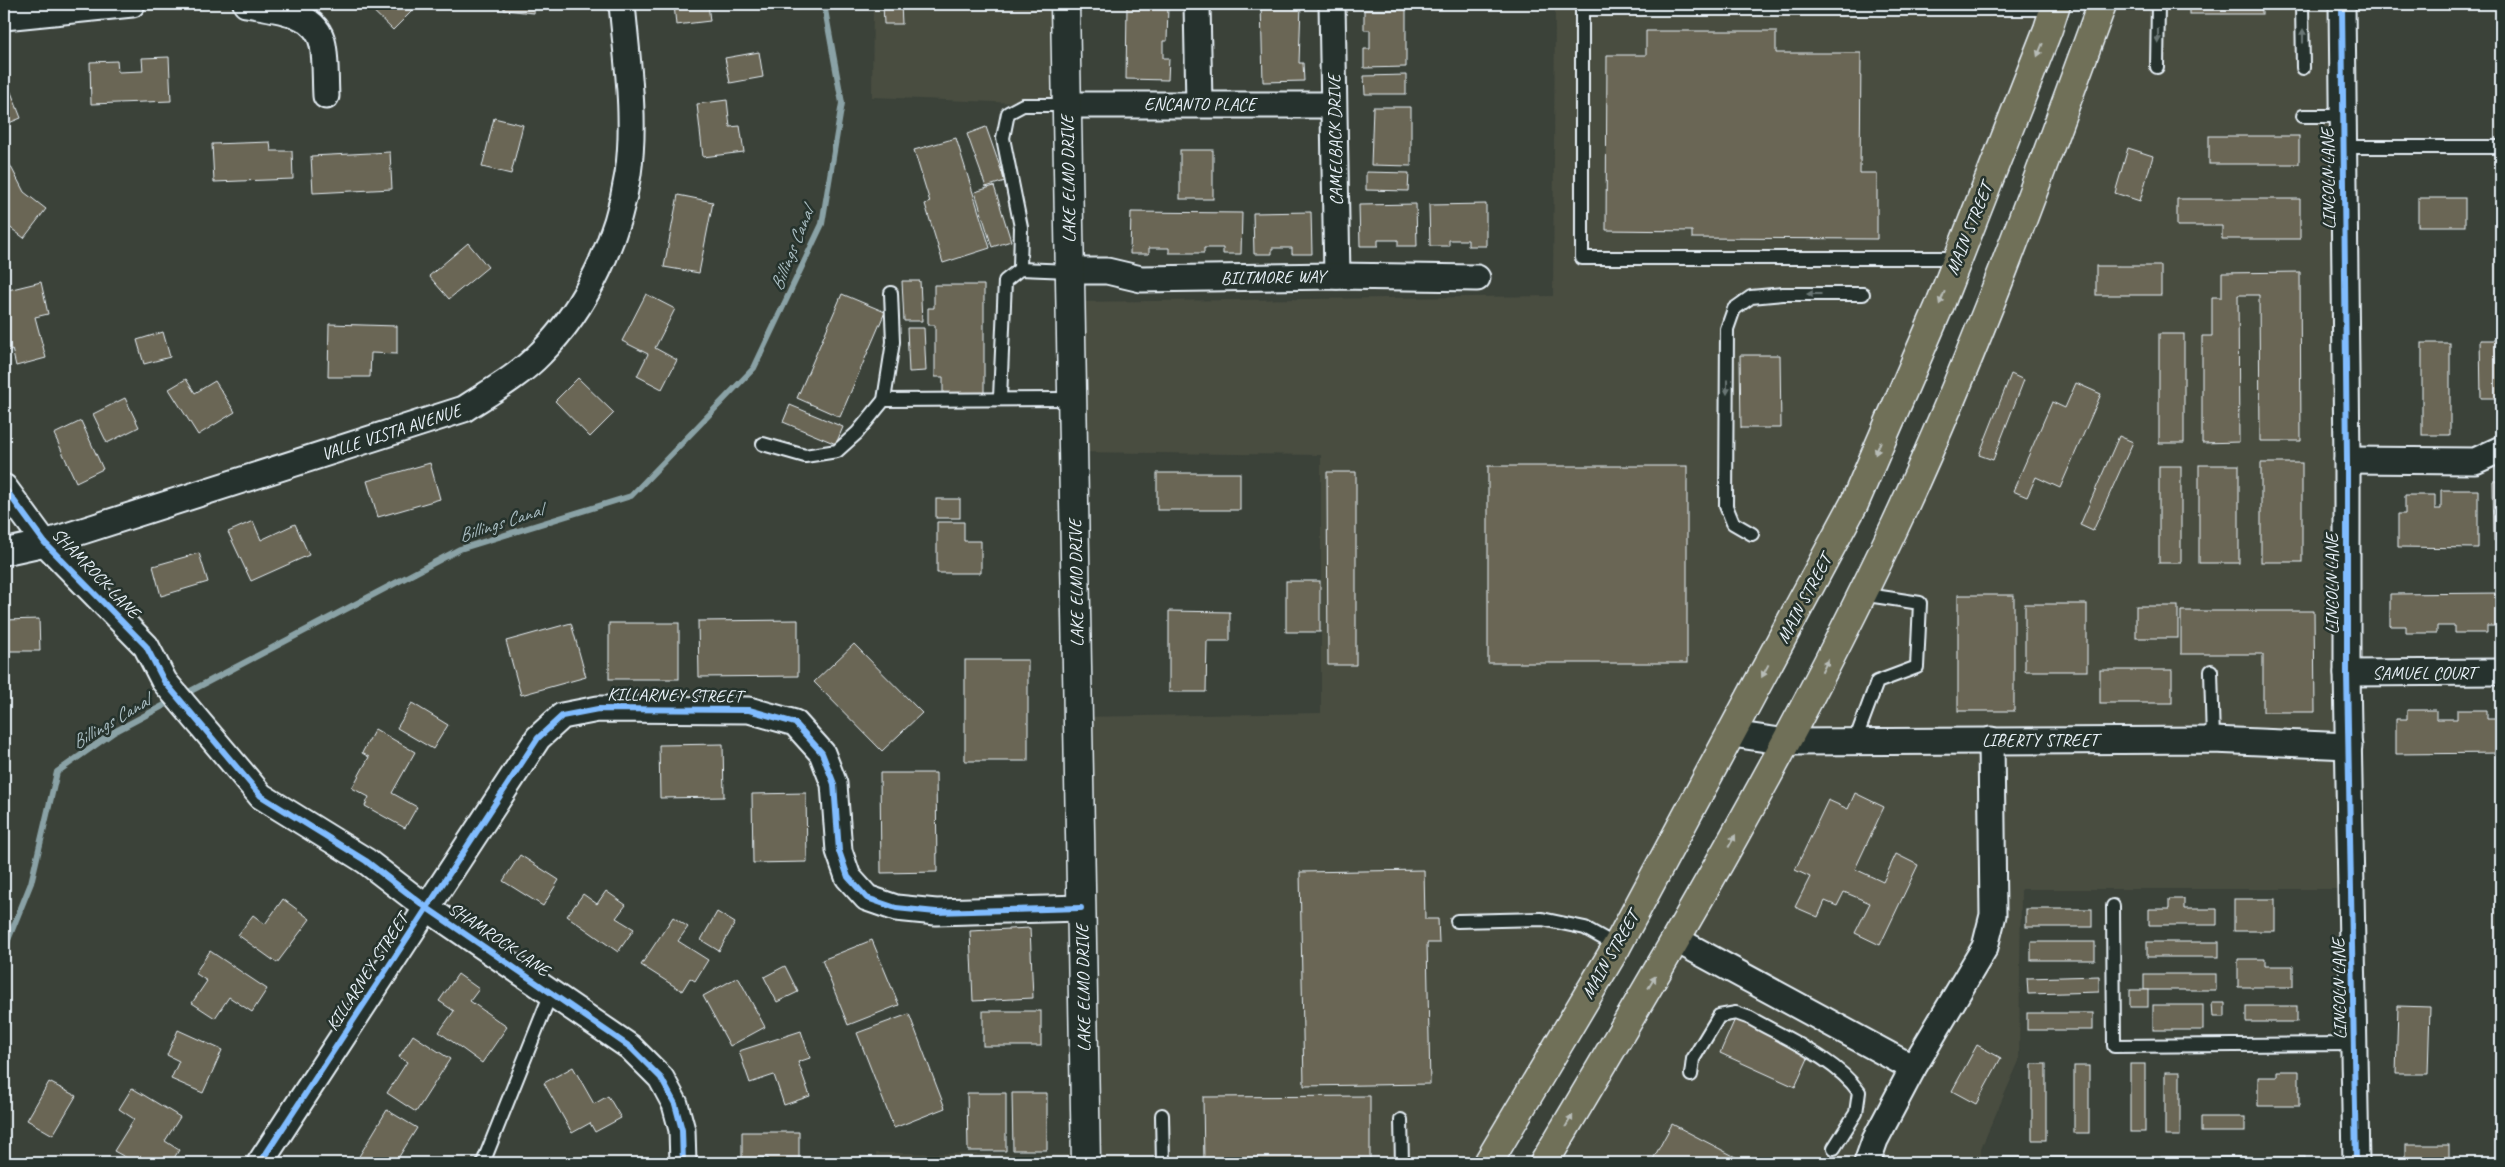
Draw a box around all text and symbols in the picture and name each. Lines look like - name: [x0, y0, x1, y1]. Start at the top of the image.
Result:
- one-way arrow: [2154, 28, 2162, 44]
- one-way arrow: [2299, 28, 2307, 44]
- one-way arrow: [2036, 43, 2044, 57]
- street label: CAMELBACK DRIVE: [1323, 72, 1347, 206]
- street label: ENCANTO PLACE: [1144, 93, 1258, 115]
- street label: LAKE ELMO DRIVE: [1056, 113, 1080, 243]
- street label: LINCOLN LANE: [2316, 126, 2340, 229]
- street label: MAIN STREET: [1941, 176, 1999, 278]
- water label: Billings Canal: [765, 198, 822, 294]
- street label: BILTMORE WAY: [1221, 265, 1329, 289]
- one-way arrow: [1806, 290, 1822, 298]
- one-way arrow: [1938, 291, 1945, 306]
- one-way arrow: [1723, 379, 1731, 395]
- street label: VALLE VISTA AVENUE: [318, 398, 466, 465]
- one-way arrow: [1874, 441, 1882, 456]
- water label: Billings Canal: [455, 496, 552, 548]
- street label: LAKE ELMO DRIVE: [1064, 517, 1088, 647]
- street label: SHAMROCK LANE: [47, 523, 146, 625]
- street label: LINCOLN LANE: [2321, 531, 2343, 634]
- street label: MAIN STREET: [1772, 547, 1839, 647]
- one-way arrow: [1821, 659, 1829, 673]
- street label: SAMUEL COURT: [2372, 662, 2481, 684]
- one-way arrow: [1761, 664, 1770, 678]
- street label: KILLARNEY STREET: [607, 683, 746, 707]
- water label: Billings Canal: [67, 686, 160, 754]
- street label: LIBERTY STREET: [1982, 729, 2103, 751]
- one-way arrow: [1728, 834, 1737, 847]
- street label: SHAMROCK LANE: [444, 897, 556, 982]
- street label: MAIN STREET: [1576, 903, 1646, 1002]
- street label: KILLARNEY STREET: [321, 906, 415, 1035]
- street label: LAKE ELMO DRIVE: [1071, 922, 1095, 1052]
- street label: LINCOLN LANE: [2327, 936, 2351, 1039]
- one-way arrow: [1648, 975, 1657, 988]
- one-way arrow: [1564, 1115, 1573, 1128]

